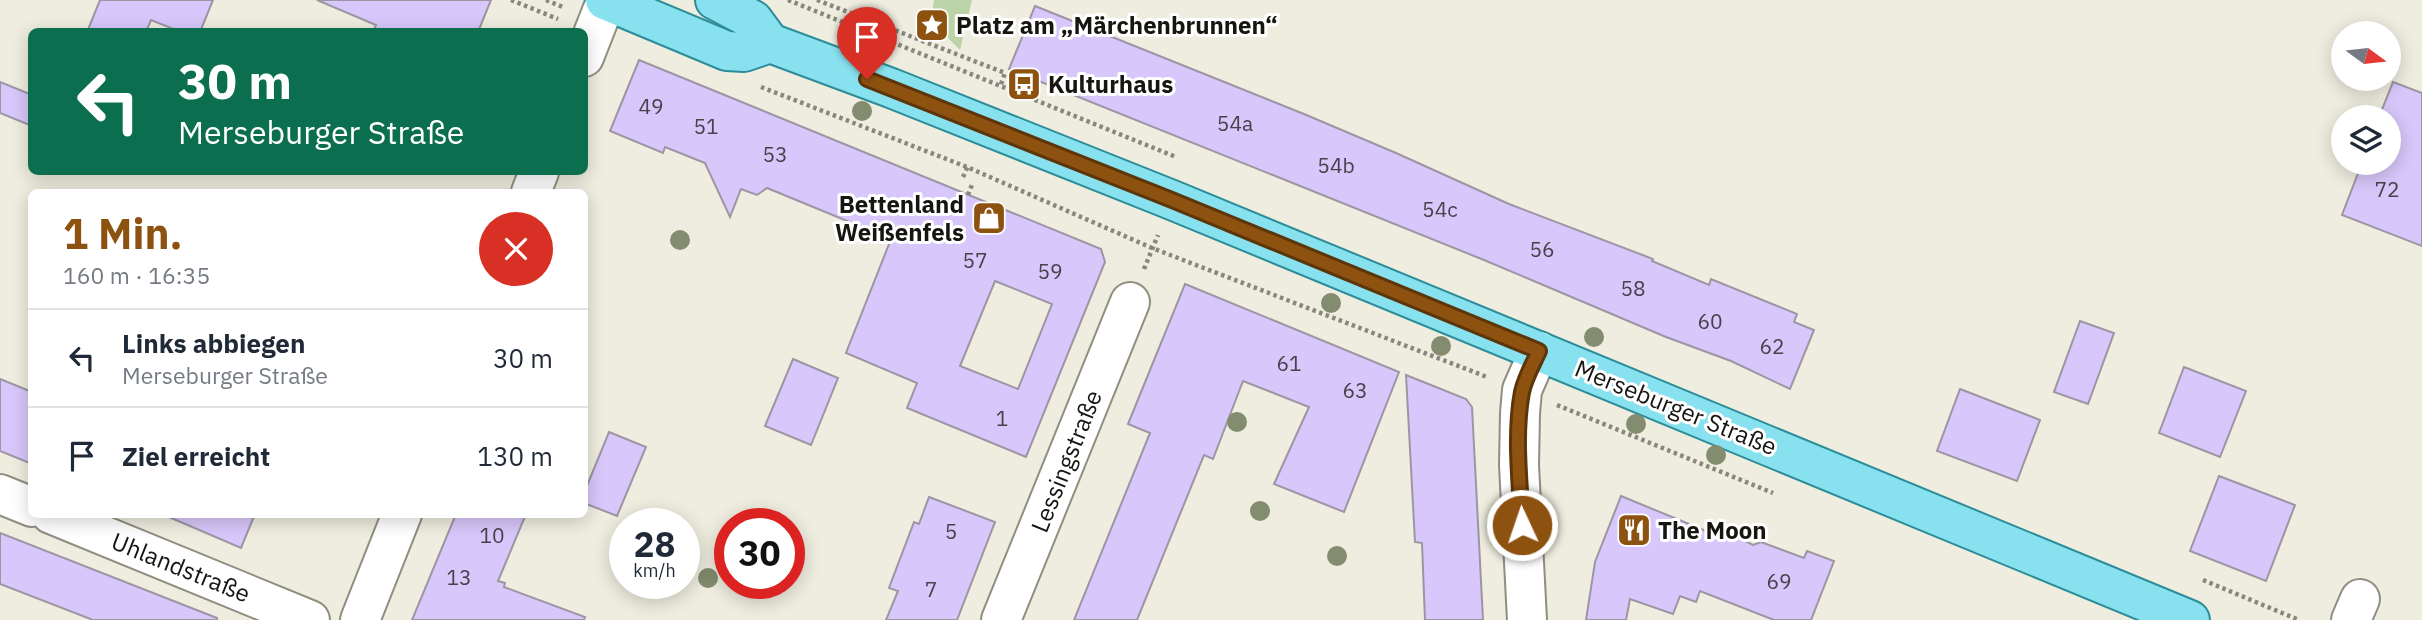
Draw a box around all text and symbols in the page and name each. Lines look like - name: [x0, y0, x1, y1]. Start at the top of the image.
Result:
- place icon: Platz am „Märchenbrunnen“: [913, 6, 951, 44]
- pin: [837, 7, 897, 79]
- place label: Platz am „Märchenbrunnen“: [956, 9, 1278, 41]
- icon: arrive: [848, 18, 886, 56]
- north arrow: [2331, 21, 2401, 91]
- map controls: [2331, 21, 2401, 175]
- text: 30 m: [178, 49, 292, 112]
- icon: left: [63, 56, 154, 147]
- bus stop icon: Kulturhaus: [1005, 65, 1043, 103]
- place label: Kulturhaus: [1048, 68, 1173, 100]
- house number: 49: [638, 92, 664, 120]
- button: layers: [2331, 105, 2401, 175]
- house number: 54a: [1217, 109, 1253, 137]
- text: Merseburger Straße: [178, 111, 464, 153]
- house number: 51: [693, 112, 719, 140]
- house number: 53: [762, 140, 788, 168]
- house number: 54b: [1317, 151, 1355, 179]
- house number: 72: [2374, 175, 2400, 203]
- place label: Bettenland Weißenfels: [835, 188, 964, 248]
- house number: 54c: [1422, 195, 1458, 223]
- shop icon: Bettenland Weißenfels: [970, 199, 1008, 237]
- text: 1 Min.: [63, 206, 183, 261]
- button: close: [479, 212, 553, 286]
- house number: 56: [1529, 235, 1555, 263]
- house number: 57: [962, 246, 988, 274]
- house number: 59: [1037, 257, 1063, 285]
- text: 160 m · 16:35: [63, 260, 210, 290]
- house number: 58: [1620, 274, 1646, 302]
- house number: 60: [1697, 307, 1723, 335]
- text: Links abbiegen: [122, 326, 305, 360]
- house number: 62: [1759, 332, 1785, 360]
- icon: left: [63, 339, 101, 377]
- text: 30 m: [493, 341, 553, 375]
- house number: 61: [1276, 349, 1302, 377]
- street label: Merseburger Straße: [1570, 352, 1782, 462]
- text: Merseburger Straße: [122, 360, 328, 390]
- house number: 63: [1342, 376, 1368, 404]
- street label: Lessingstraße: [1023, 385, 1109, 537]
- house number: 1: [996, 404, 1008, 432]
- icon: arrive: [63, 437, 101, 475]
- text: Ziel erreicht: [122, 439, 270, 473]
- text: 130 m: [477, 439, 553, 473]
- position arrow: [1485, 488, 1559, 562]
- speed limit sign: 30: [714, 508, 805, 599]
- restaurant icon: The Moon: [1615, 511, 1653, 549]
- place label: The Moon: [1658, 514, 1767, 546]
- house number: 5: [945, 517, 957, 545]
- house number: 10: [479, 521, 505, 549]
- text: 28: [633, 521, 676, 567]
- street label: Uhlandstraße: [107, 525, 255, 609]
- text: km/h: [633, 559, 676, 582]
- house number: 13: [446, 563, 472, 591]
- house number: 69: [1766, 567, 1792, 595]
- house number: 7: [925, 575, 937, 603]

